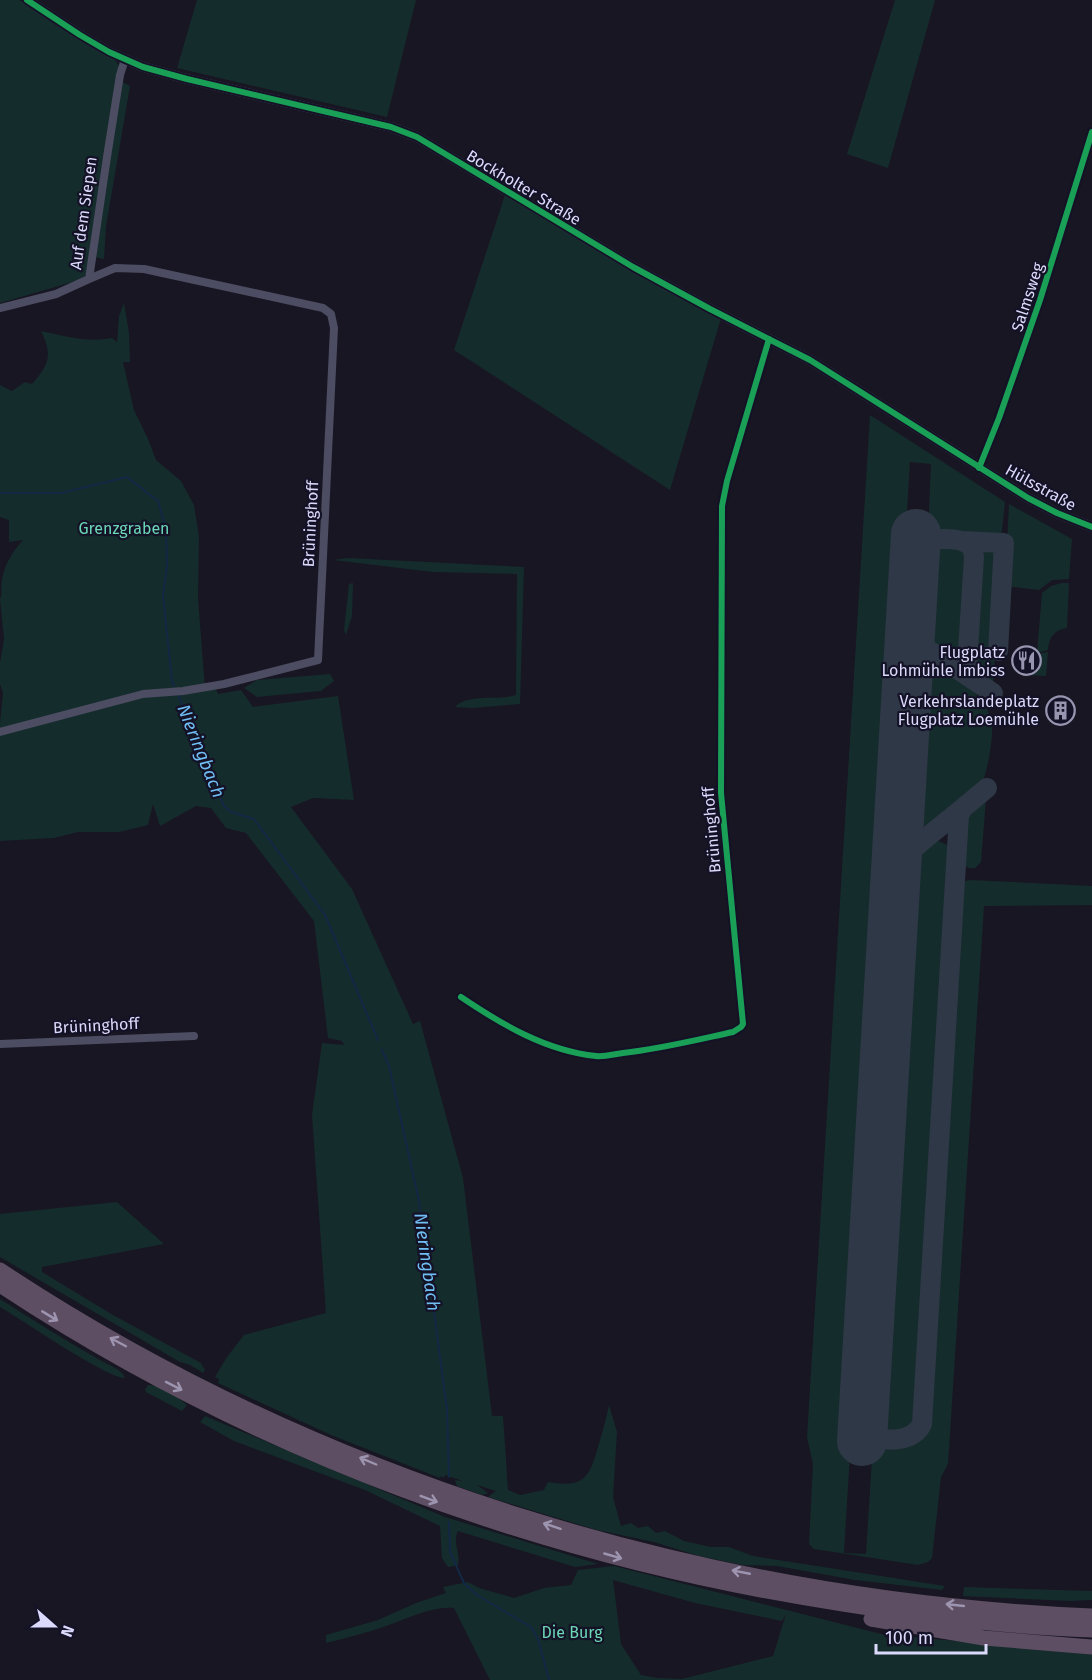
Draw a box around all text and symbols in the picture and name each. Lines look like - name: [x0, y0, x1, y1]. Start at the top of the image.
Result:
- street label: Bockholter Straße: [463, 146, 584, 229]
- street label: Auf dem Siepen: [66, 155, 101, 271]
- street label: Salmsweg: [1007, 260, 1048, 334]
- street label: Hülsstraße: [1002, 460, 1079, 515]
- street label: Brüninghoff: [299, 479, 322, 568]
- park label: Grenzgraben: [79, 519, 169, 538]
- place label: Flugplatz Lohmühle Imbiss: [882, 643, 1005, 680]
- restaurant icon: Flugplatz Lohmühle Imbiss: [1010, 645, 1042, 677]
- place label: Verkehrslandeplatz Flugplatz Loemühle: [898, 692, 1039, 729]
- building icon: Verkehrslandeplatz Flugplatz Loemühle: [1044, 694, 1076, 726]
- water label: Nieringbach: [172, 701, 230, 801]
- street label: Brüninghoff: [698, 785, 725, 874]
- street label: Brüninghoff: [52, 1014, 141, 1037]
- water label: Nieringbach: [409, 1211, 445, 1313]
- one-way arrow: [41, 1310, 58, 1322]
- one-way arrow: [109, 1335, 127, 1347]
- one-way arrow: [165, 1381, 183, 1393]
- one-way arrow: [359, 1455, 378, 1466]
- one-way arrow: [419, 1494, 438, 1505]
- one-way arrow: [543, 1520, 562, 1531]
- one-way arrow: [603, 1551, 622, 1562]
- one-way arrow: [732, 1566, 751, 1578]
- north arrow: [24, 1596, 84, 1656]
- one-way arrow: [946, 1599, 966, 1610]
- scale bar: [876, 1617, 986, 1655]
- text: N: [57, 1623, 78, 1640]
- park label: Die Burg: [541, 1623, 603, 1642]
- text: 100 m: [885, 1627, 933, 1649]

